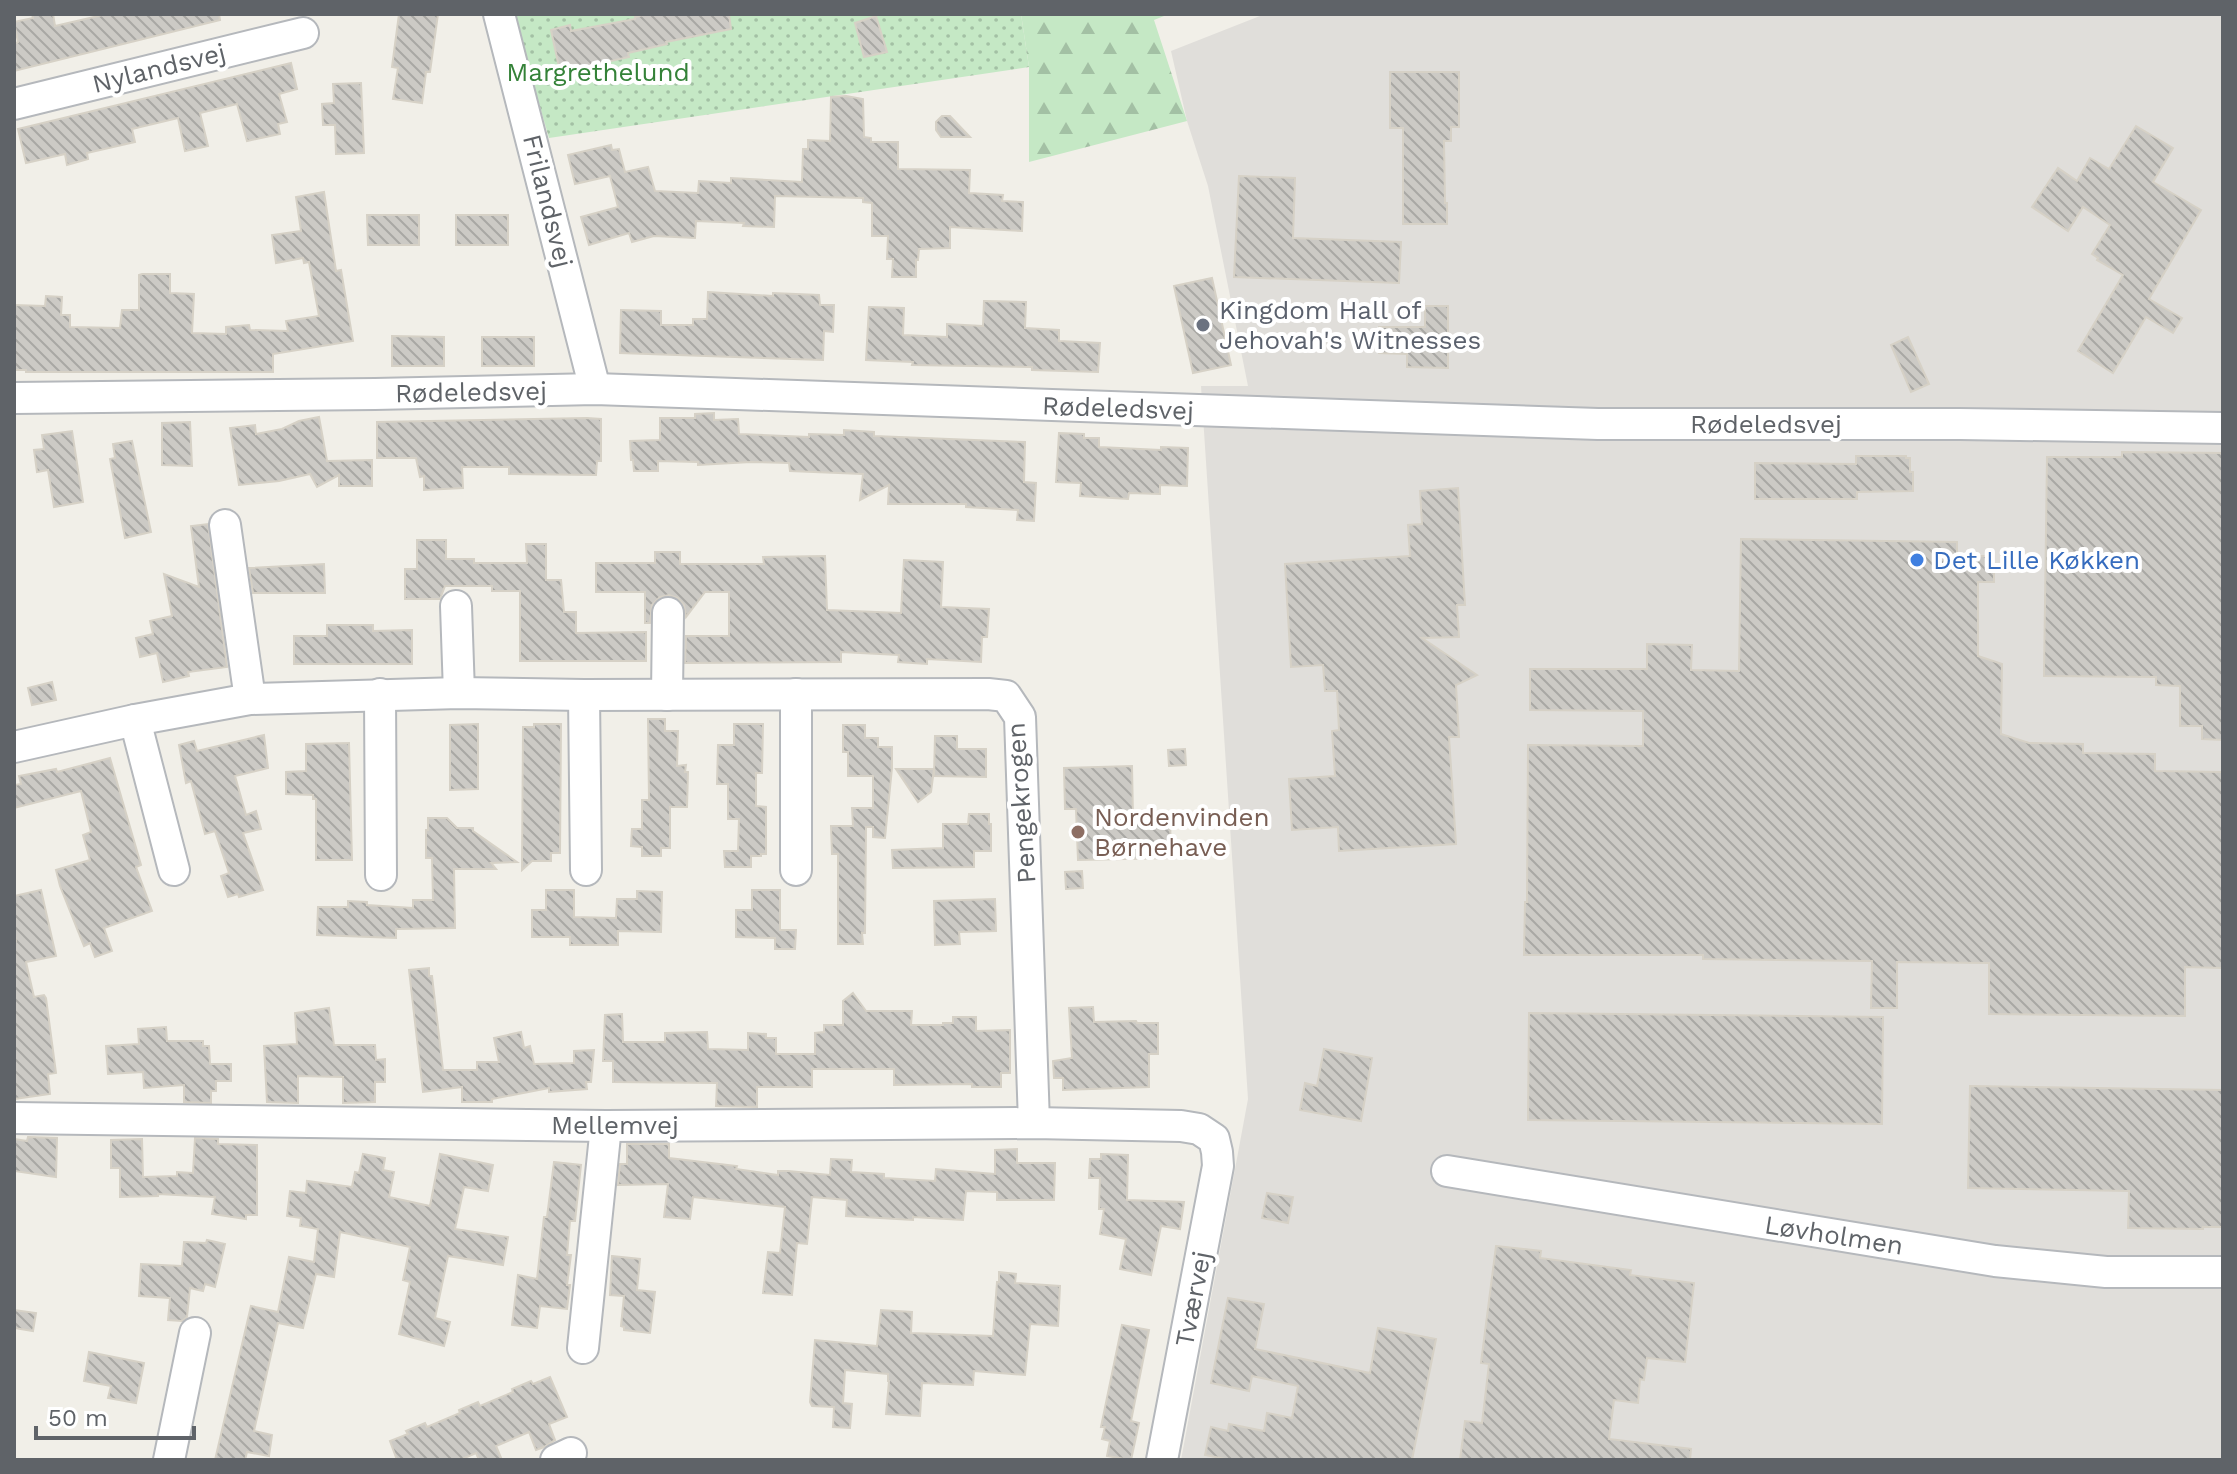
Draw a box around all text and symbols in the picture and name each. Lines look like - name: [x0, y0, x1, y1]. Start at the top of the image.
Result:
- street label: Nylandsvej: [89, 37, 229, 99]
- park label: Margrethelund: [506, 57, 690, 87]
- street label: Frilandsvej: [517, 131, 579, 271]
- place label: Kingdom Hall of Jehovah's Witnesses: [1219, 295, 1481, 355]
- marker: Kingdom Hall of Jehovah's Witnesses: [1194, 316, 1212, 334]
- street label: Rødeledsvej: [395, 376, 547, 408]
- street label: Rødeledsvej: [1042, 390, 1194, 426]
- street label: Rødeledsvej: [1690, 409, 1842, 439]
- place label: Det Lille Køkken: [1933, 545, 2140, 575]
- marker: Det Lille Køkken: [1908, 551, 1926, 569]
- street label: Pengekrogen: [1000, 722, 1042, 884]
- place label: Nordenvinden Børnehave: [1094, 802, 1270, 862]
- marker: Nordenvinden Børnehave: [1069, 823, 1087, 841]
- street label: Mellemvej: [551, 1110, 679, 1140]
- street label: Løvholmen: [1763, 1209, 1905, 1261]
- street label: Tværvej: [1169, 1249, 1217, 1349]
- scale bar: [36, 1390, 194, 1440]
- text: 50 m: [48, 1404, 108, 1432]

